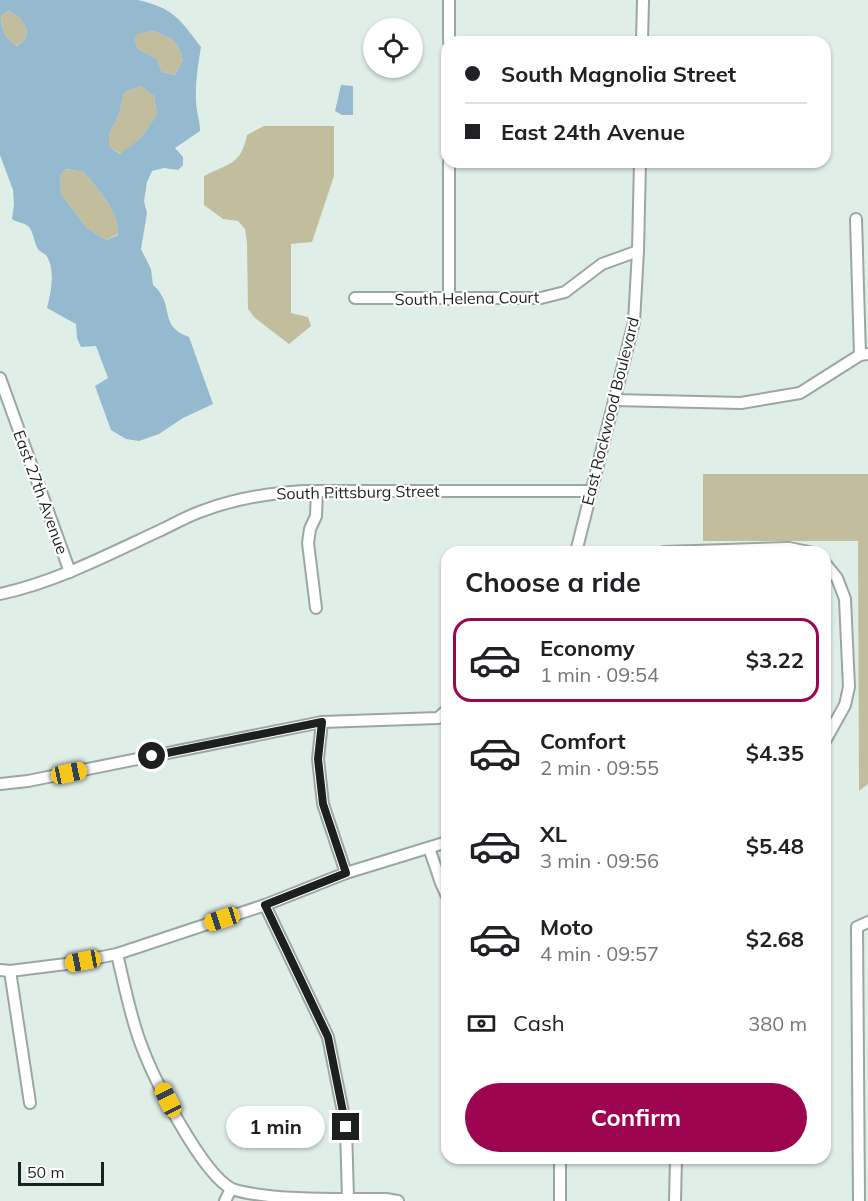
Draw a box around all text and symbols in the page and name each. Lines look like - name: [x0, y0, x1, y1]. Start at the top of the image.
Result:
- map controls: [363, 18, 423, 78]
- button: locate: [363, 18, 423, 78]
- text: South Magnolia Street: [501, 60, 736, 88]
- text: East 24th Avenue: [501, 118, 685, 146]
- street label: South Helena Court: [394, 287, 540, 309]
- street label: East Rockwood Boulevard: [577, 315, 643, 507]
- street label: East 27th Avenue: [9, 427, 73, 557]
- street label: South Pittsburg Street: [276, 481, 440, 503]
- text: Choose a ride: [465, 565, 641, 599]
- icon: car: [468, 633, 522, 687]
- text: Economy: [540, 634, 635, 662]
- text: $3.22: [746, 646, 804, 674]
- text: 1 min · 09:54: [540, 662, 659, 687]
- icon: car: [468, 726, 522, 780]
- text: Comfort: [540, 727, 626, 755]
- text: $4.35: [746, 739, 804, 767]
- route start: [138, 742, 165, 769]
- text: 2 min · 09:55: [540, 755, 659, 780]
- car: [50, 760, 88, 786]
- icon: car: [468, 819, 522, 873]
- text: XL: [540, 820, 567, 848]
- text: $5.48: [746, 832, 804, 860]
- text: 3 min · 09:56: [540, 848, 659, 873]
- car: [202, 905, 242, 933]
- icon: car: [468, 912, 522, 966]
- text: Moto: [540, 913, 593, 941]
- text: $2.68: [746, 925, 804, 953]
- text: 4 min · 09:57: [540, 941, 659, 966]
- car: [64, 949, 102, 973]
- icon: cash: [465, 1007, 498, 1040]
- text: Cash: [513, 1009, 565, 1037]
- text: 380 m: [748, 1011, 807, 1036]
- car: [152, 1080, 184, 1120]
- button: Confirm: [465, 1083, 807, 1152]
- callout: 1 min: [226, 1106, 325, 1148]
- route end: [332, 1113, 359, 1140]
- text: 1 min: [249, 1114, 302, 1139]
- scale bar: [18, 1159, 104, 1186]
- text: 50 m: [27, 1162, 64, 1182]

